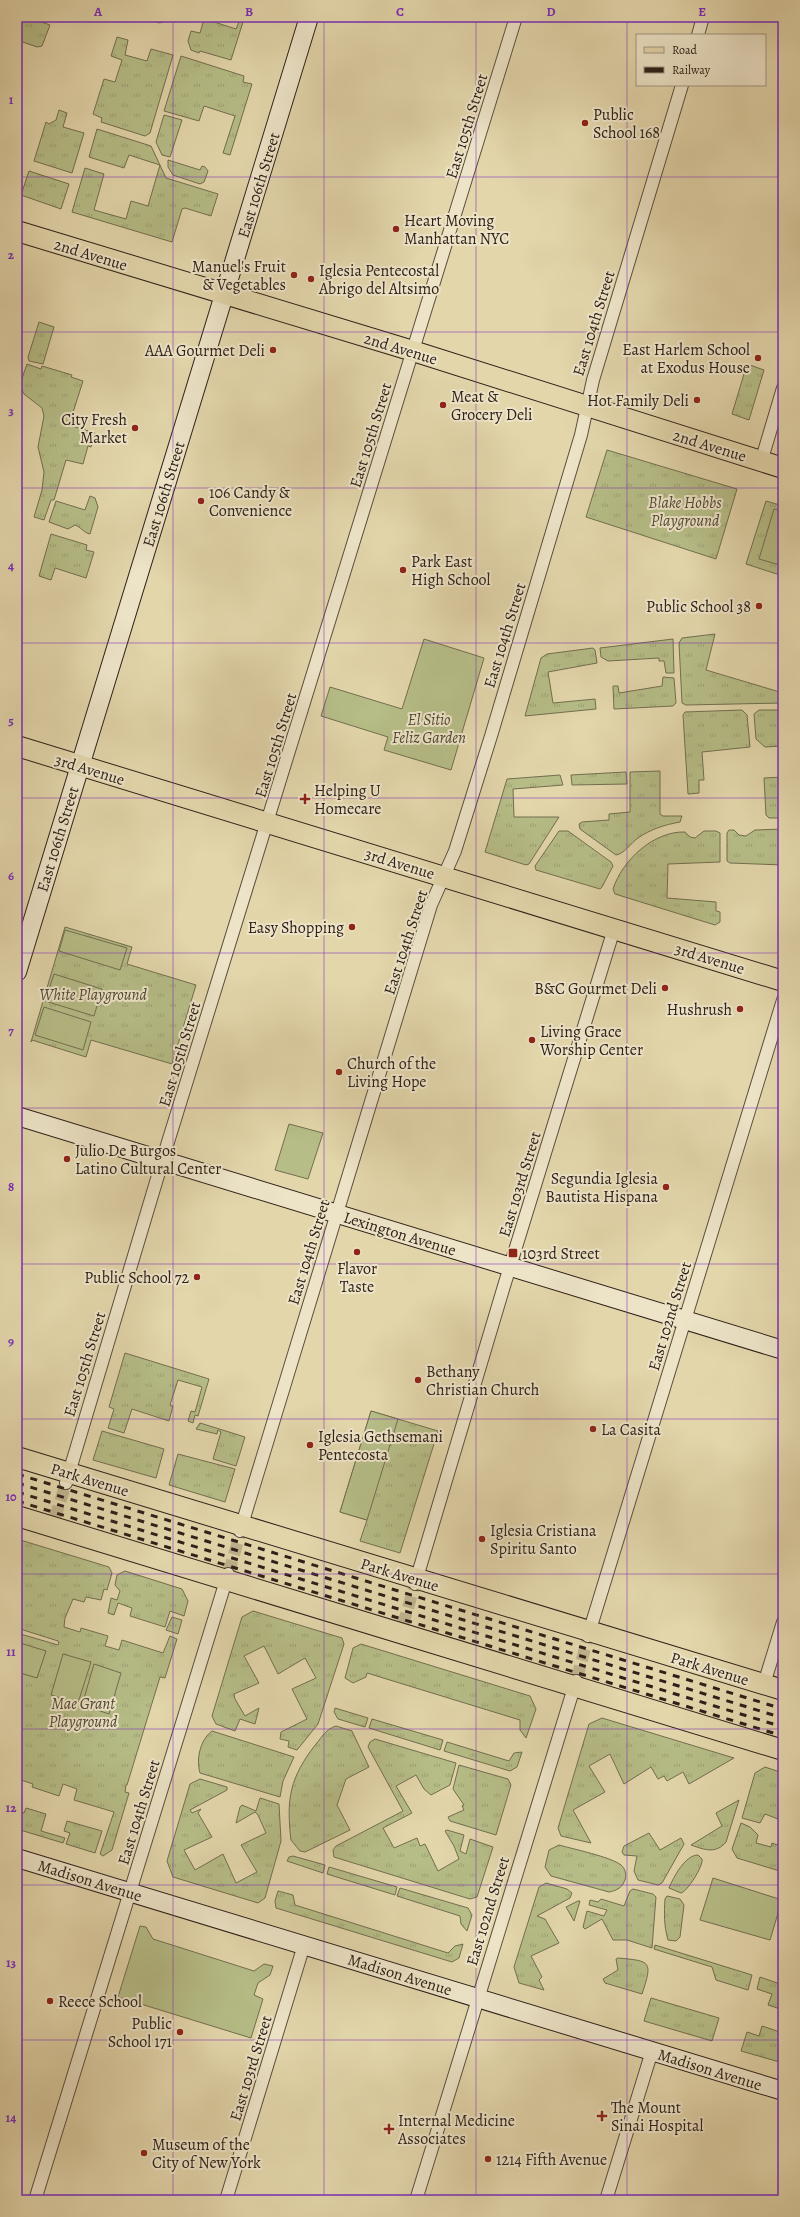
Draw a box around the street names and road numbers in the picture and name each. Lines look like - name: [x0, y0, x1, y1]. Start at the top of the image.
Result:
- street label: East 105th Street: [441, 71, 493, 181]
- street label: East 106th Street: [232, 130, 285, 241]
- street label: 2nd Avenue: [51, 233, 130, 277]
- street label: East 104th Street: [567, 268, 620, 379]
- street label: 2nd Avenue: [361, 327, 440, 371]
- street label: East 105th Street: [345, 380, 397, 490]
- street label: 2nd Avenue: [670, 424, 749, 468]
- street label: East 106th Street: [137, 439, 190, 550]
- street label: East 104th Street: [478, 580, 531, 691]
- street label: East 105th Street: [250, 690, 302, 800]
- street label: 3rd Avenue: [52, 749, 127, 791]
- street label: East 106th Street: [31, 784, 84, 895]
- street label: 3rd Avenue: [362, 843, 437, 885]
- street label: East 104th Street: [379, 887, 433, 998]
- street label: 3rd Avenue: [672, 938, 747, 980]
- street label: East 105th Street: [154, 999, 206, 1109]
- street label: East 103rd Street: [493, 1129, 546, 1240]
- street label: East 104th Street: [282, 1197, 335, 1308]
- street label: Lexington Avenue: [341, 1206, 459, 1262]
- street label: East 102nd Street: [643, 1259, 697, 1374]
- street label: East 105th Street: [59, 1309, 111, 1419]
- street label: Park Avenue: [48, 1458, 132, 1502]
- street label: Park Avenue: [358, 1553, 442, 1597]
- street label: Park Avenue: [668, 1647, 752, 1691]
- street label: East 104th Street: [112, 1757, 165, 1868]
- street label: East 102nd Street: [461, 1854, 515, 1969]
- street label: Madison Avenue: [35, 1855, 145, 1907]
- street label: Madison Avenue: [345, 1949, 455, 2001]
- street label: East 103rd Street: [224, 2013, 277, 2124]
- street label: Madison Avenue: [655, 2044, 765, 2096]

